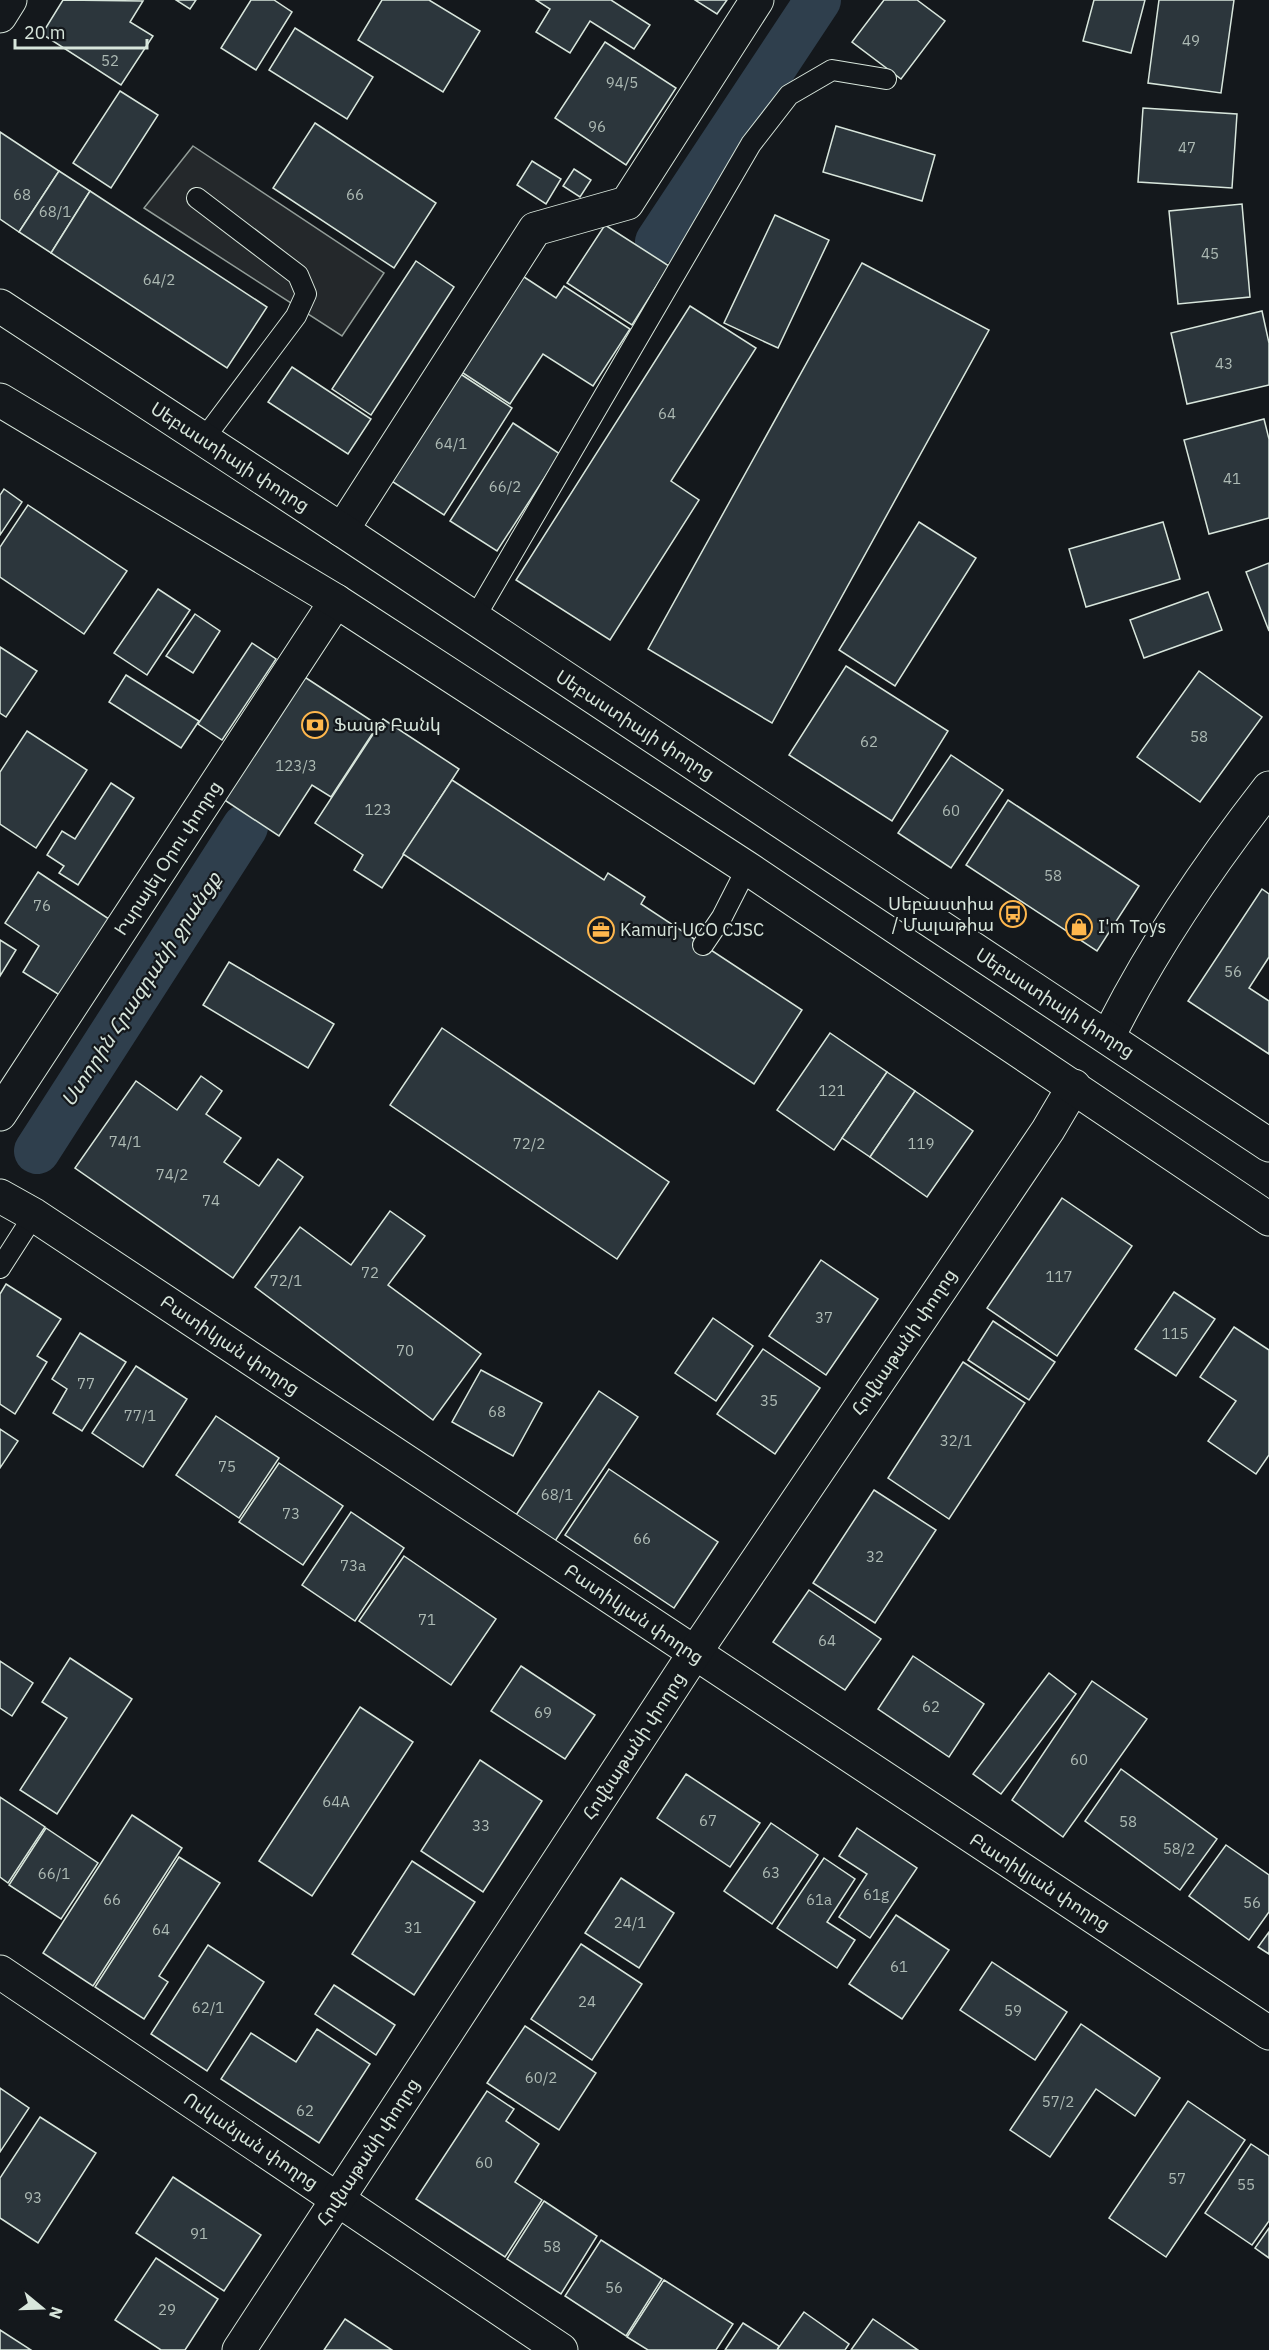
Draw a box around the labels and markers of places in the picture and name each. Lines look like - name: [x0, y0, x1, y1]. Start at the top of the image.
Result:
- bank icon: Ֆասթ Բանկ: [300, 710, 330, 740]
- place label: Ֆասթ Բանկ: [334, 713, 441, 736]
- place label: Սեբաստիա / Մալաթիա: [888, 892, 994, 936]
- bus stop icon: Սեբաստիա / Մալաթիա: [998, 899, 1028, 929]
- shop icon: I'm Toys: [1064, 912, 1094, 942]
- office icon: Kamurj UCO CJSC: [586, 915, 616, 945]
- place label: I'm Toys: [1098, 915, 1166, 938]
- place label: Kamurj UCO CJSC: [620, 918, 764, 941]

